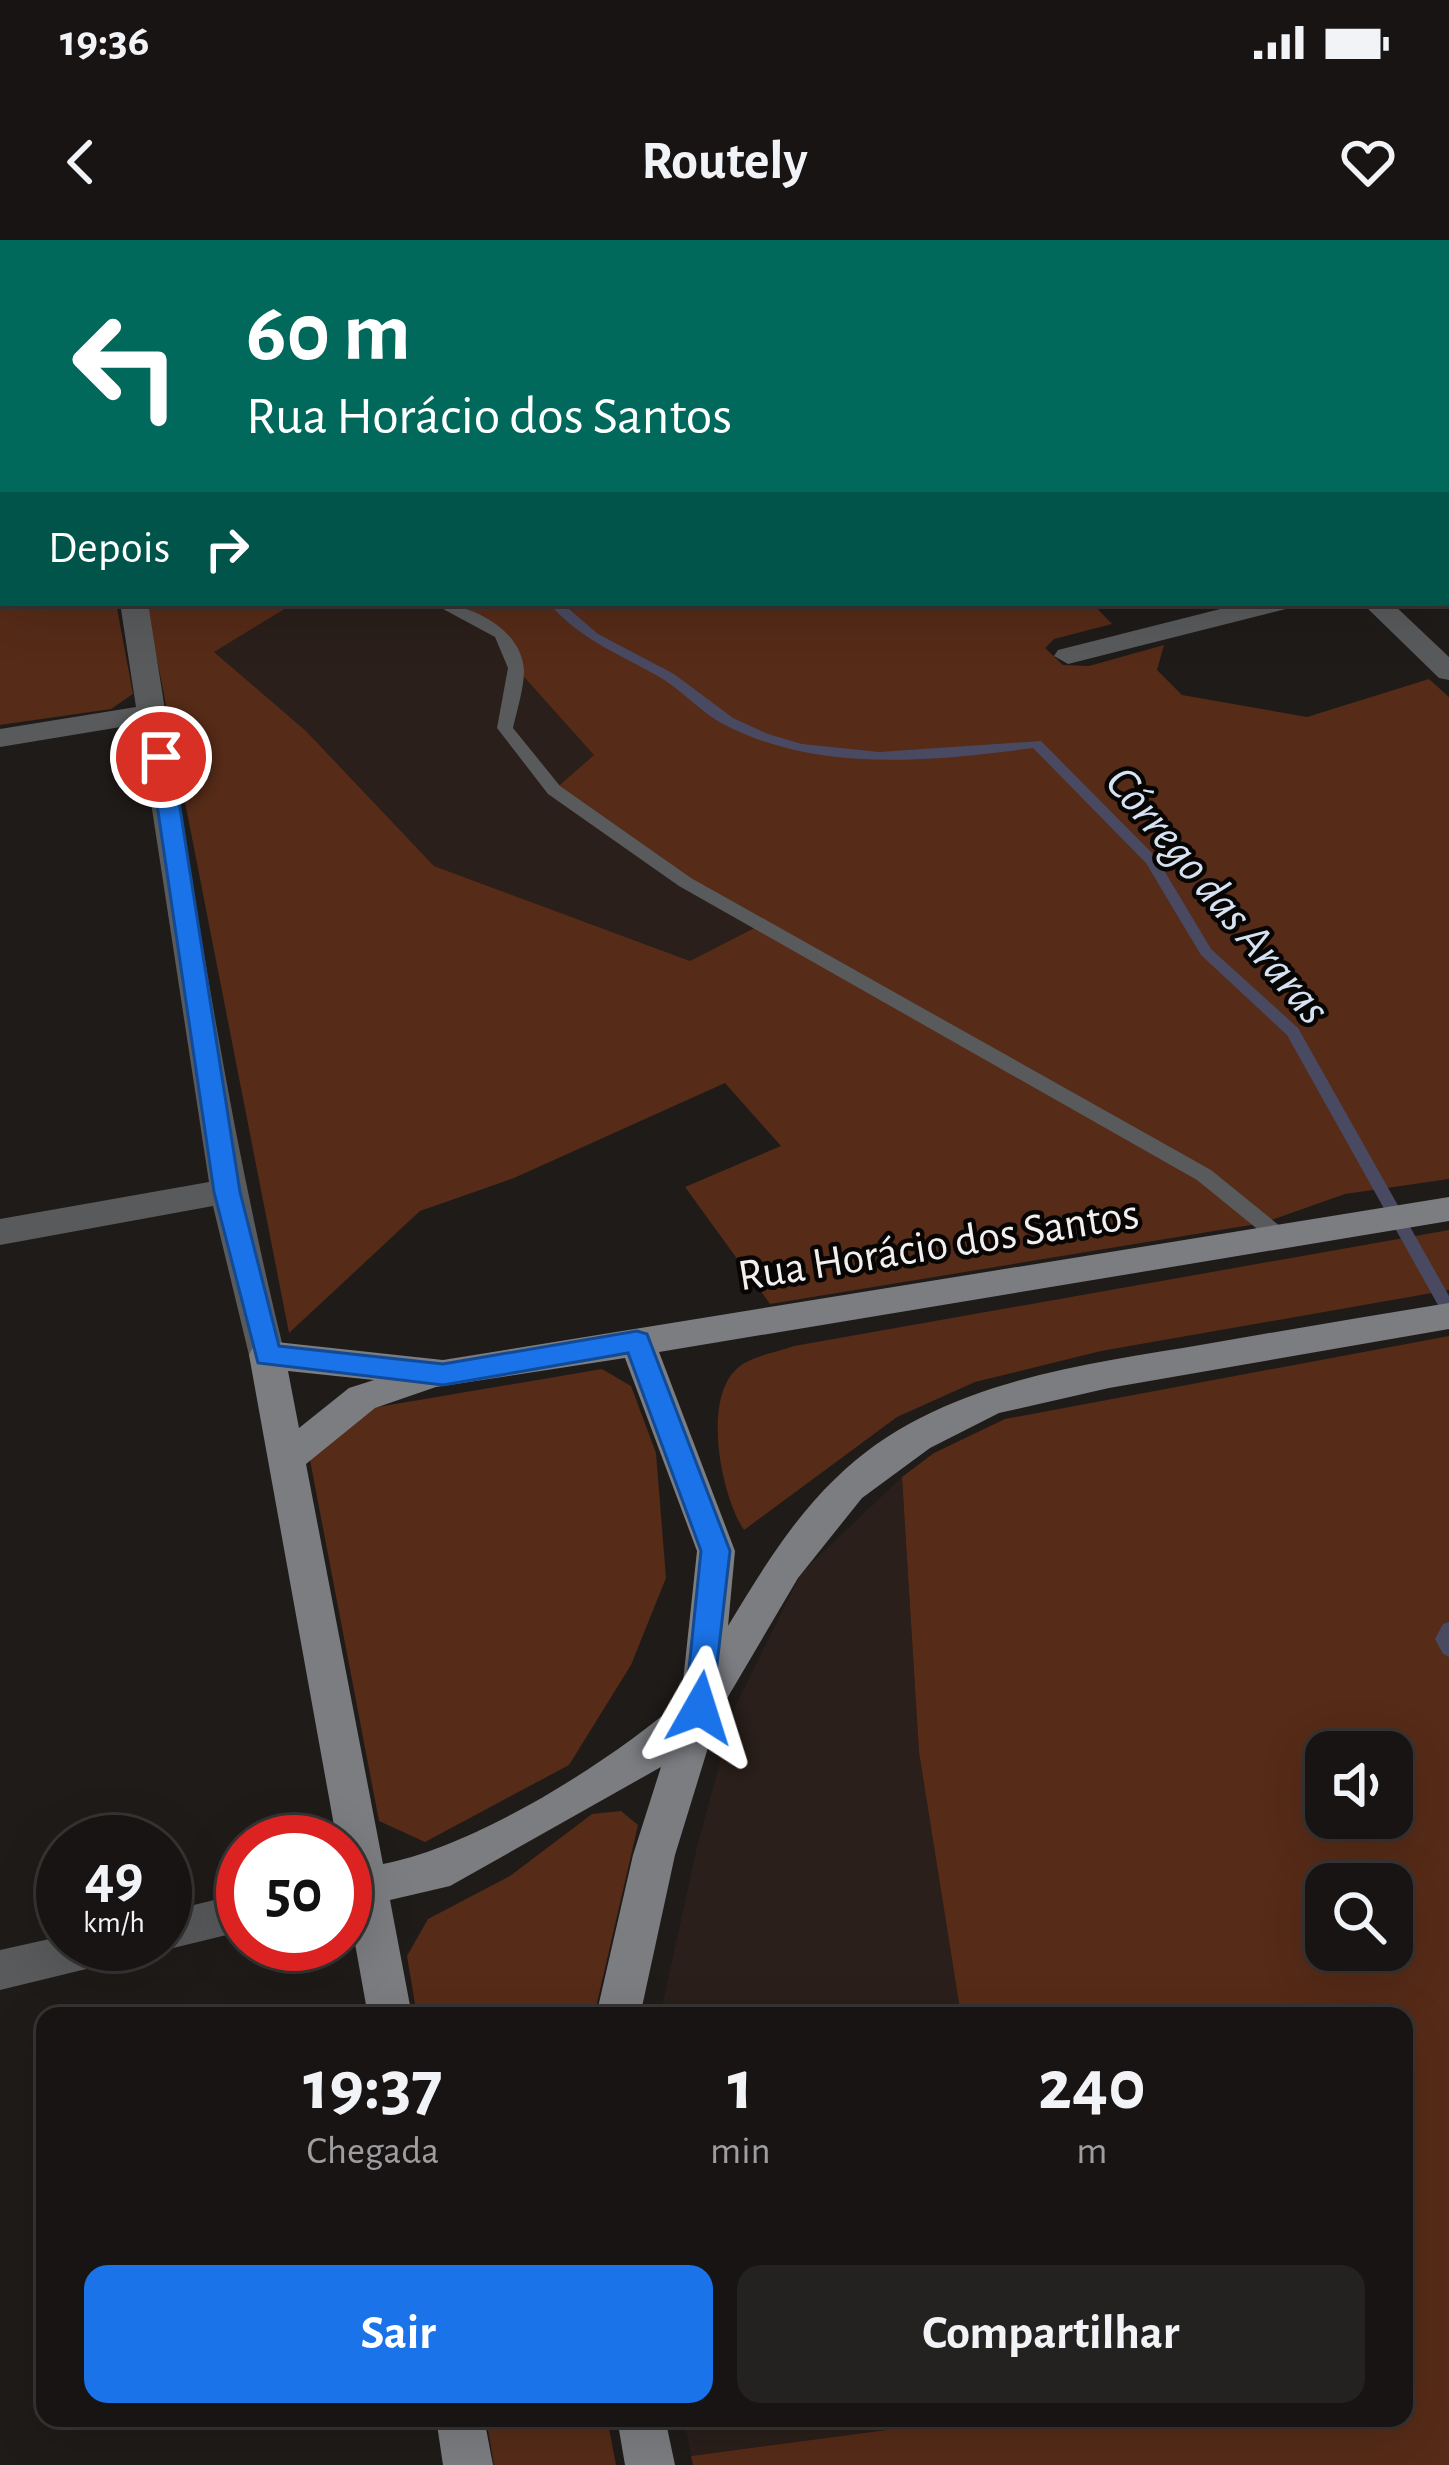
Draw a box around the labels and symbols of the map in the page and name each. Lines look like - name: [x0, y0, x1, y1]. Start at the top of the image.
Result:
- pin: [110, 706, 212, 808]
- water label: Córrego das Araras: [1096, 758, 1338, 1034]
- street label: Rua Horácio dos Santos: [735, 1192, 1142, 1299]
- position arrow: [637, 1645, 763, 1771]
- speed limit sign: 50: [216, 1815, 372, 1971]

